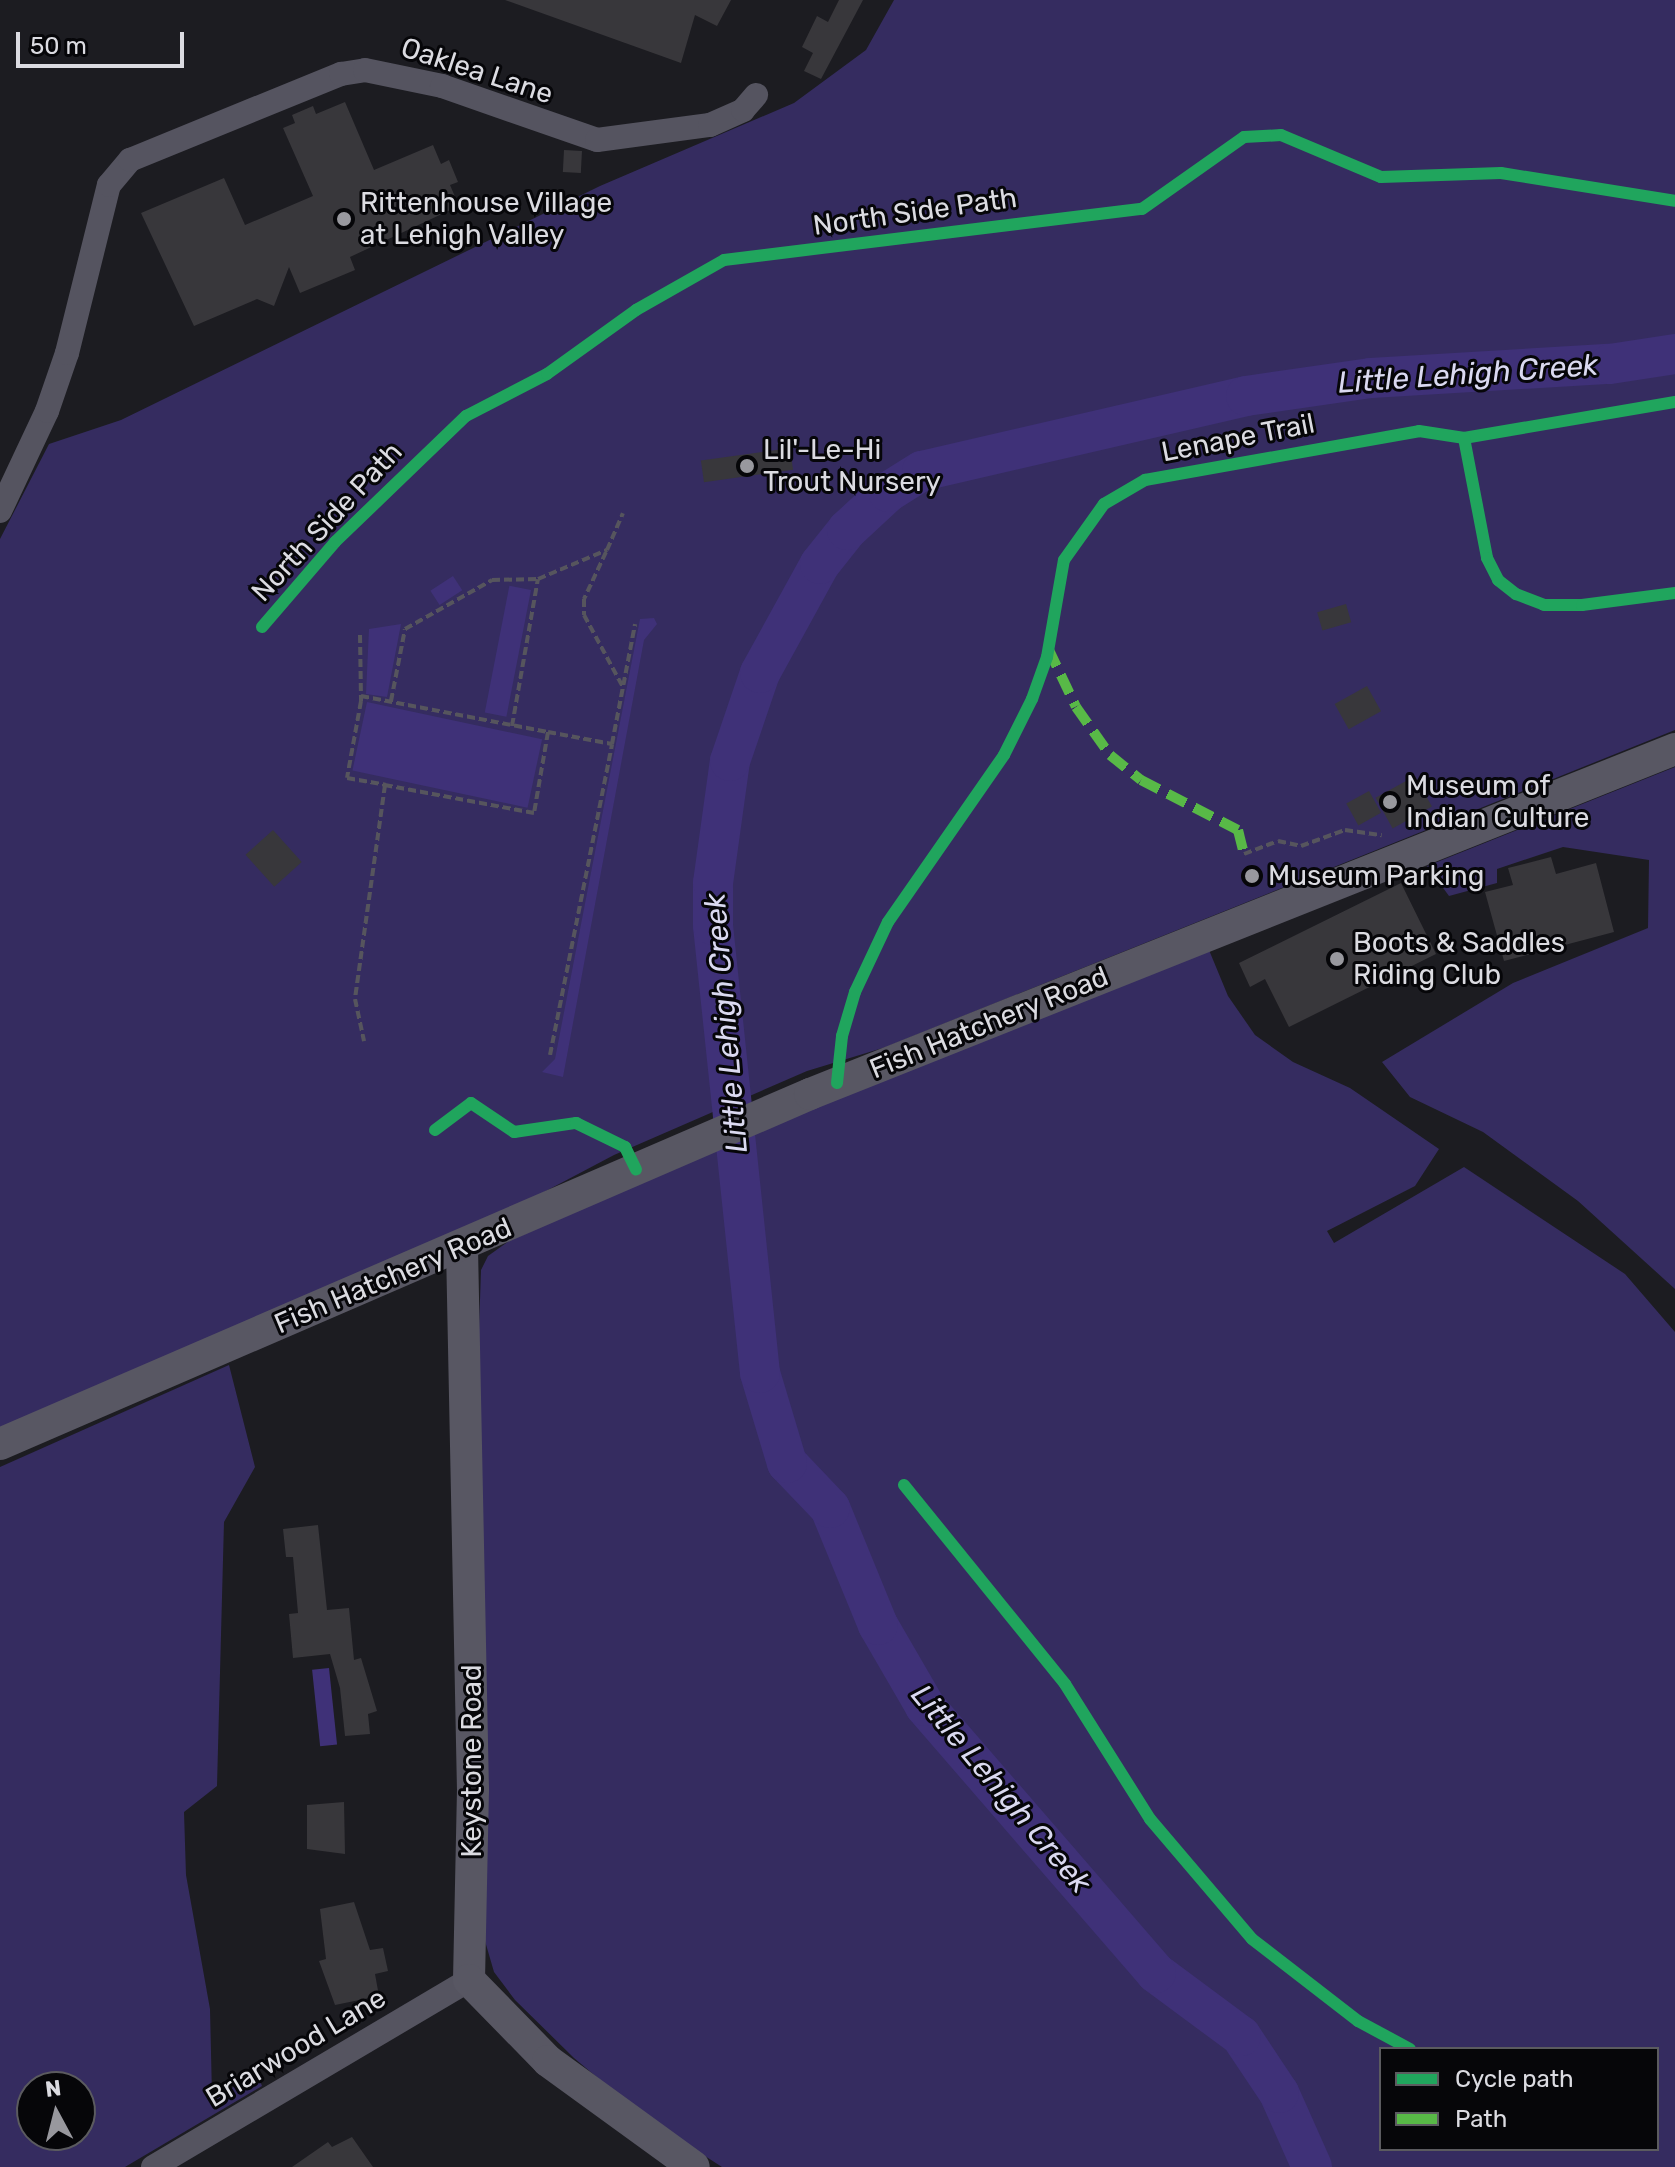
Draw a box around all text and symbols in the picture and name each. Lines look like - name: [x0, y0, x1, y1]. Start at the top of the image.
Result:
- scale bar: [20, 16, 188, 66]
- street label: Oaklea Lane: [397, 31, 557, 111]
- text: 50 m: [30, 32, 87, 60]
- street label: North Side Path: [811, 181, 1019, 243]
- place label: Rittenhouse Village at Lehigh Valley: [360, 186, 613, 252]
- marker: Rittenhouse Village at Lehigh Valley: [335, 210, 353, 228]
- water label: Little Lehigh Creek: [1337, 347, 1599, 401]
- street label: Lenape Trail: [1158, 407, 1318, 469]
- place label: Lil'-Le-Hi Trout Nursery: [763, 433, 941, 499]
- street label: North Side Path: [245, 435, 409, 609]
- marker: Lil'-Le-Hi Trout Nursery: [738, 457, 756, 475]
- place label: Museum of Indian Culture: [1406, 769, 1589, 835]
- marker: Museum of Indian Culture: [1381, 793, 1399, 811]
- place label: Museum Parking: [1268, 859, 1484, 893]
- marker: Museum Parking: [1243, 867, 1261, 885]
- water label: Little Lehigh Creek: [697, 891, 755, 1155]
- place label: Boots & Saddles Riding Club: [1353, 926, 1565, 992]
- marker: Boots & Saddles Riding Club: [1328, 950, 1346, 968]
- street label: Fish Hatchery Road: [864, 960, 1114, 1086]
- street label: Fish Hatchery Road: [269, 1211, 517, 1341]
- street label: Keystone Road: [455, 1664, 489, 1858]
- water label: Little Lehigh Creek: [903, 1678, 1099, 1900]
- street label: Briarwood Lane: [200, 1981, 392, 2115]
- legend: [1379, 2047, 1659, 2151]
- text: Cycle path: [1455, 2065, 1574, 2093]
- north arrow: [16, 2071, 96, 2151]
- text: N: [44, 2074, 63, 2103]
- text: Path: [1455, 2105, 1507, 2133]

